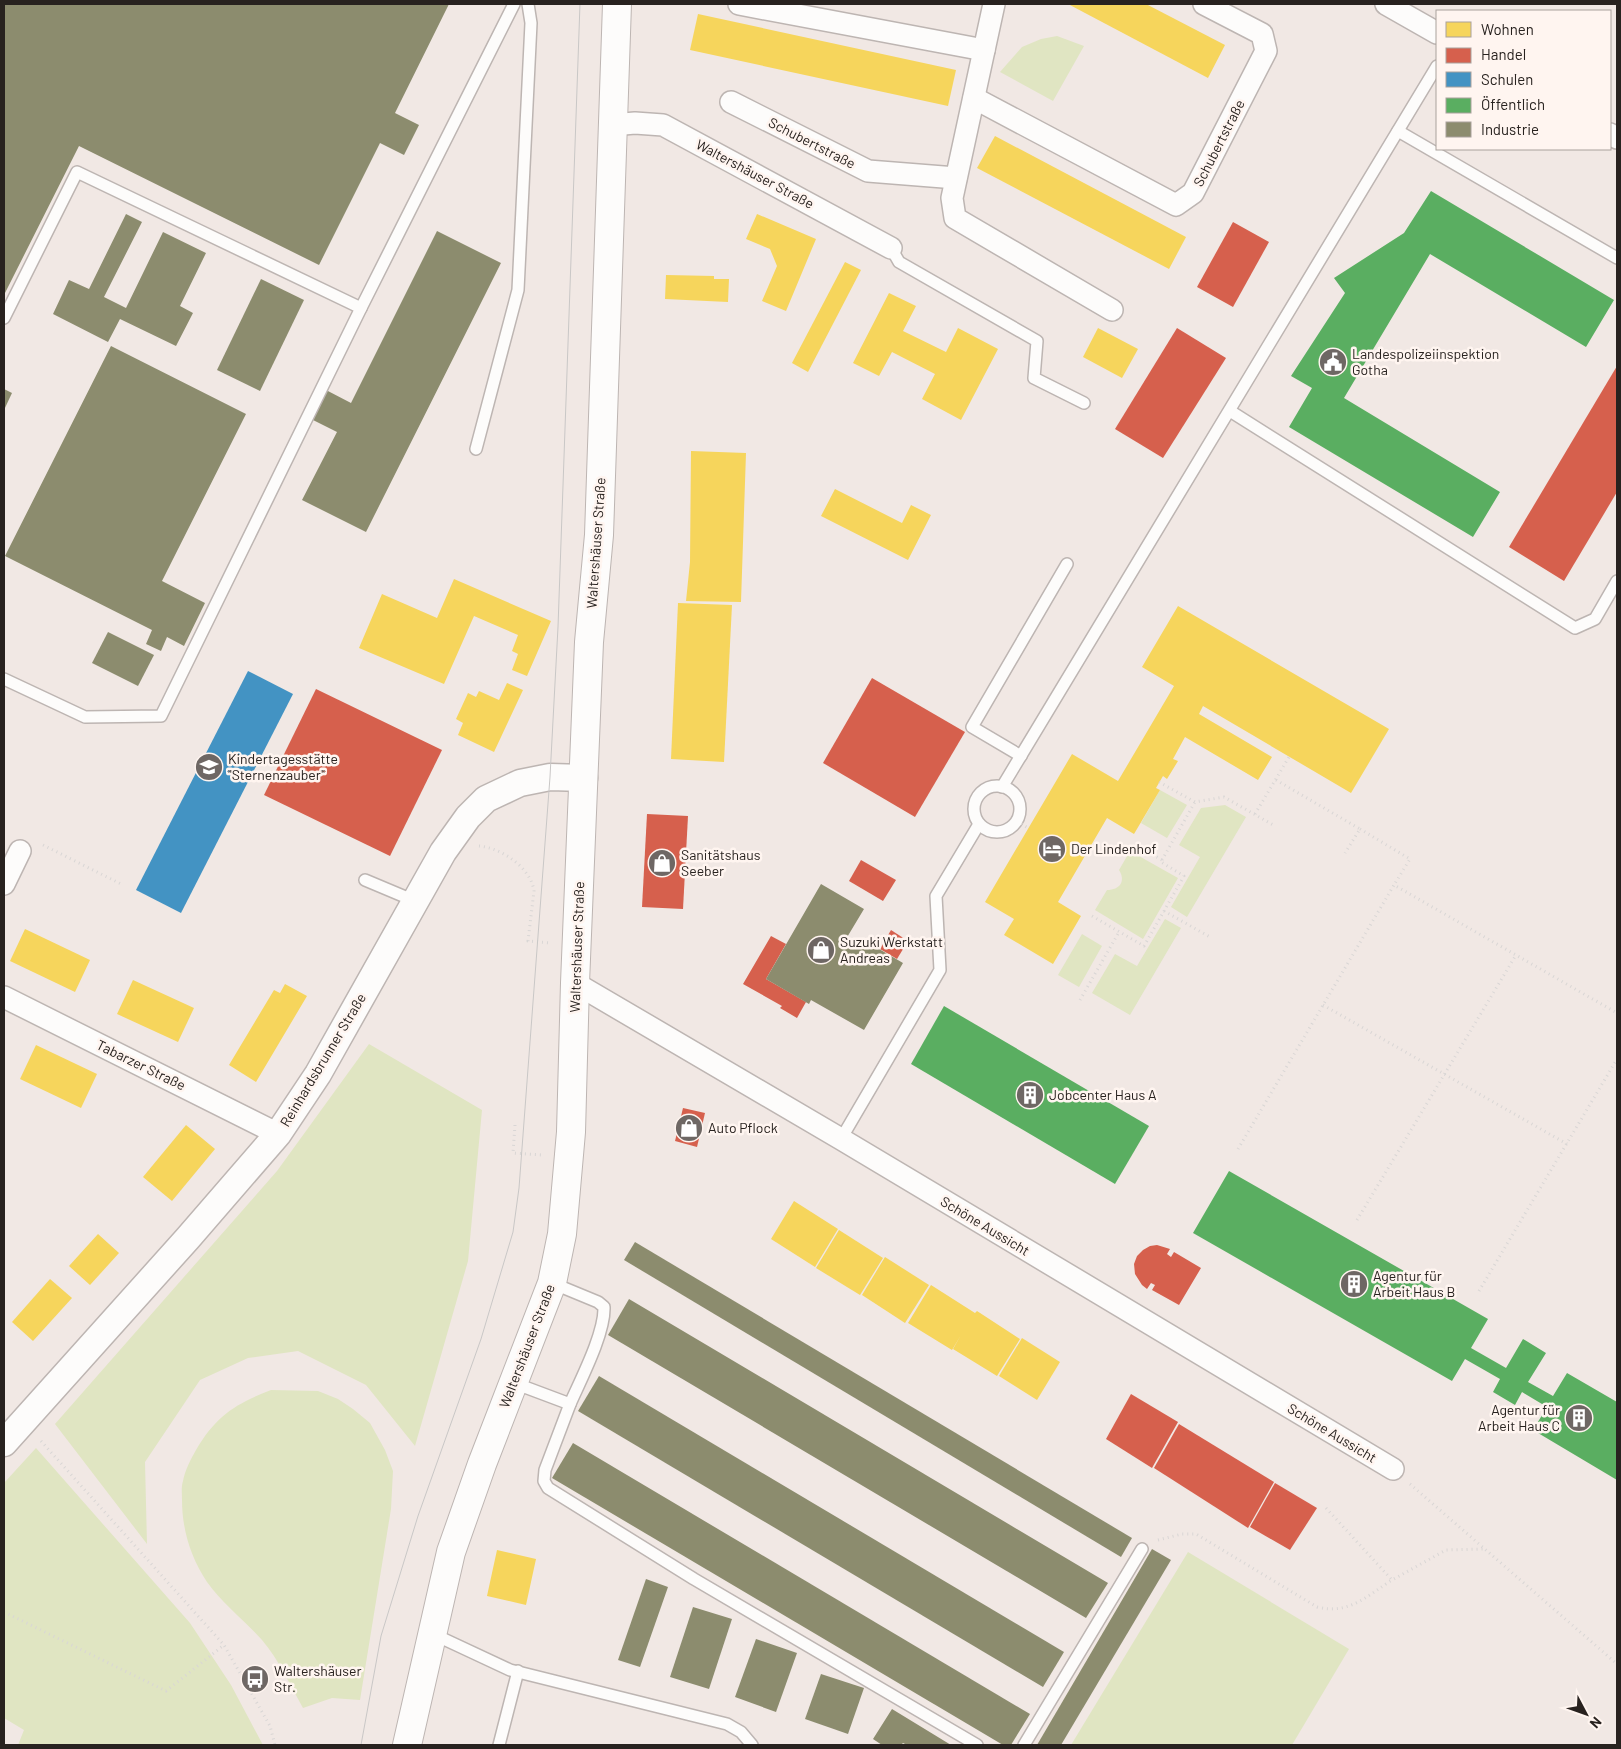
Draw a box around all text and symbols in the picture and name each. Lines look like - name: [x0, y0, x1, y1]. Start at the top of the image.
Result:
- legend: [1436, 10, 1611, 150]
- text: Wohnen: [1481, 20, 1534, 38]
- text: Handel: [1481, 45, 1526, 63]
- text: Schulen: [1481, 70, 1533, 88]
- text: Öffentlich: [1481, 95, 1545, 113]
- street label: Schubertstraße: [1189, 97, 1248, 189]
- street label: Schubertstraße: [766, 113, 858, 172]
- text: Industrie: [1481, 120, 1539, 138]
- street label: Waltershäuser Straße: [693, 135, 817, 212]
- place label: Landespolizeiinspektion Gotha: [1352, 345, 1499, 378]
- public building icon: Landespolizeiinspektion Gotha: [1318, 347, 1348, 377]
- street label: Waltershäuser Straße: [582, 477, 609, 609]
- place label: Kindertagesstätte "Sternenzauber": [228, 750, 338, 783]
- school or university icon: Kindertagesstätte "Sternenzauber": [194, 752, 224, 782]
- hotel icon: Der Lindenhof: [1037, 834, 1067, 864]
- place label: Der Lindenhof: [1071, 840, 1157, 857]
- place label: Sanitätshaus Seeber: [681, 846, 761, 879]
- shop icon: Sanitätshaus Seeber: [647, 848, 677, 878]
- street label: Waltershäuser Straße: [566, 881, 587, 1013]
- place label: Suzuki Werkstatt Andreas: [840, 933, 943, 966]
- shop icon: Suzuki Werkstatt Andreas: [806, 935, 836, 965]
- street label: Reinhardsbrunner Straße: [276, 990, 369, 1129]
- street label: Tabarzer Straße: [94, 1036, 189, 1093]
- building icon: Jobcenter Haus A: [1015, 1080, 1045, 1110]
- place label: Jobcenter Haus A: [1049, 1086, 1157, 1103]
- shop icon: Auto Pflock: [674, 1113, 704, 1143]
- place label: Auto Pflock: [708, 1119, 778, 1136]
- street label: Schöne Aussicht: [938, 1192, 1033, 1259]
- place label: Agentur für Arbeit Haus B: [1373, 1267, 1455, 1300]
- building icon: Agentur für Arbeit Haus B: [1339, 1269, 1369, 1299]
- street label: Waltershäuser Straße: [495, 1282, 558, 1410]
- street label: Schöne Aussicht: [1285, 1399, 1380, 1466]
- place label: Agentur für Arbeit Haus C: [1478, 1401, 1560, 1434]
- building icon: Agentur für Arbeit Haus C: [1564, 1403, 1594, 1433]
- place label: Waltershäuser Str.: [274, 1662, 362, 1695]
- bus stop icon: Waltershäuser Str.: [240, 1664, 270, 1694]
- north arrow: [1561, 1689, 1611, 1739]
- text: N: [1587, 1714, 1606, 1732]

